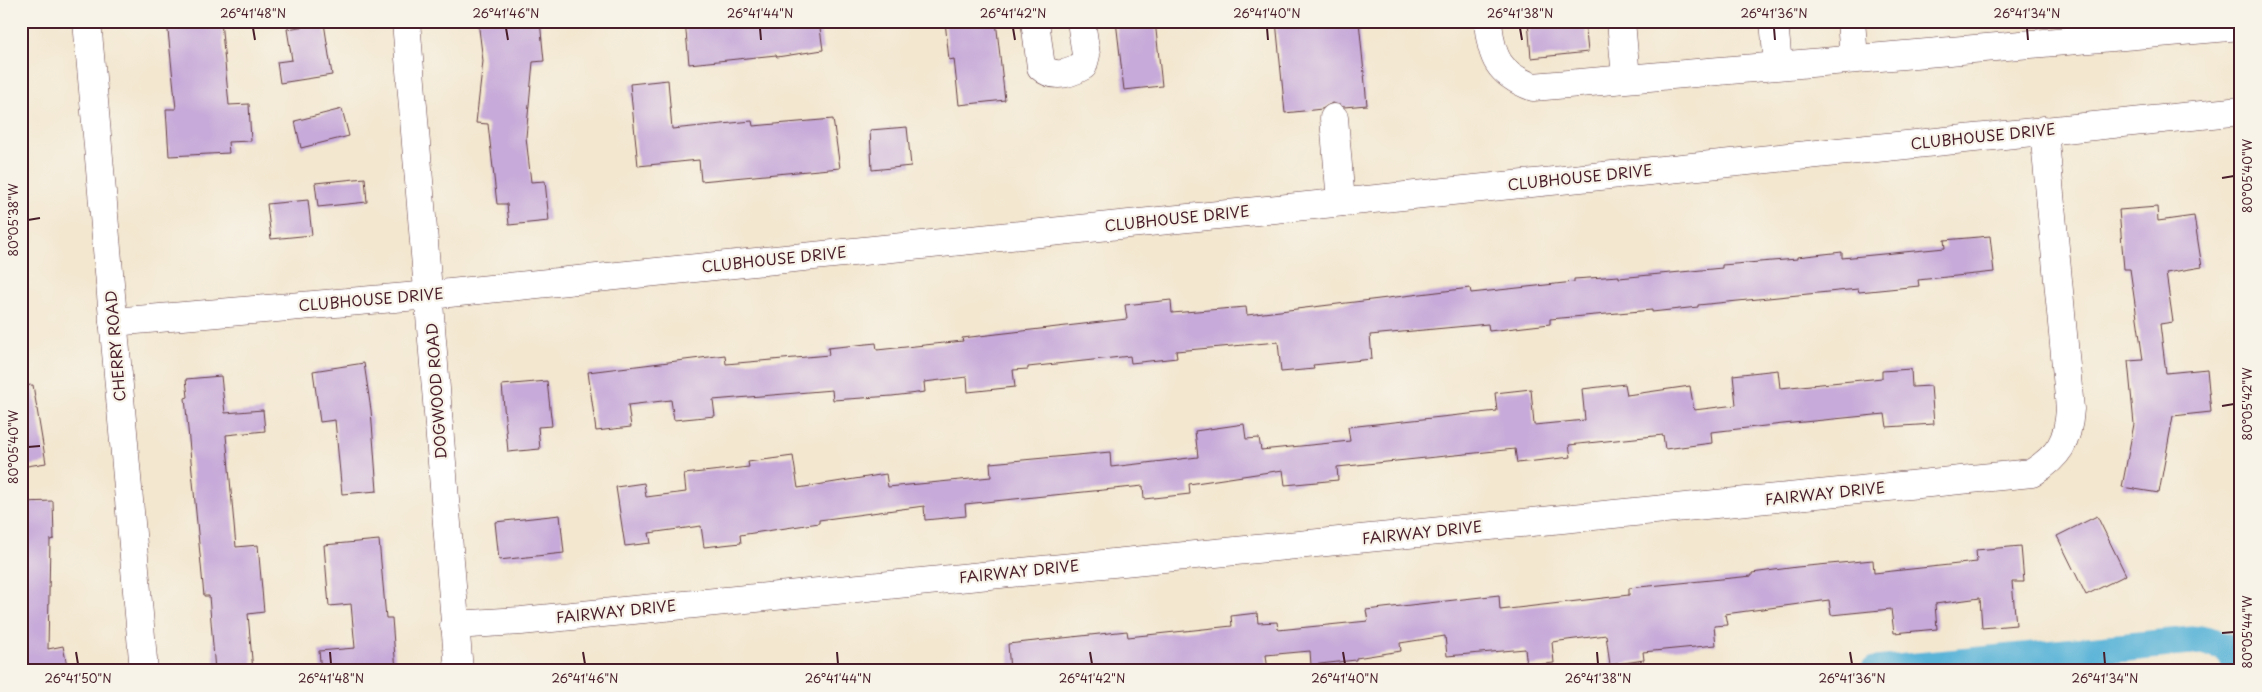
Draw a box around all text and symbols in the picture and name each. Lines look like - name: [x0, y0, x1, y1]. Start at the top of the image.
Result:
- text: 26°41'48"N: [220, 4, 286, 22]
- text: 26°41'46"N: [473, 4, 540, 22]
- text: 26°41'44"N: [727, 4, 793, 22]
- text: 26°41'42"N: [980, 4, 1046, 22]
- text: 26°41'40"N: [1233, 4, 1301, 22]
- text: 26°41'38"N: [1487, 4, 1553, 22]
- text: 26°41'36"N: [1740, 4, 1808, 22]
- text: 26°41'34"N: [1994, 4, 2060, 22]
- street label: CLUBHOUSE DRIVE: [1909, 116, 2056, 155]
- text: 80°05'40"W: [2238, 138, 2256, 213]
- street label: CLUBHOUSE DRIVE: [1506, 157, 1653, 196]
- text: 80°05'38"W: [4, 183, 22, 257]
- street label: CLUBHOUSE DRIVE: [1103, 198, 1250, 237]
- street label: CLUBHOUSE DRIVE: [700, 239, 847, 278]
- street label: CLUBHOUSE DRIVE: [297, 281, 444, 316]
- street label: CHERRY ROAD: [98, 290, 131, 403]
- street label: DOGWOOD ROAD: [419, 322, 452, 460]
- text: 80°05'42"W: [2238, 367, 2256, 441]
- text: 80°05'40"W: [4, 409, 22, 484]
- street label: FAIRWAY DRIVE: [1764, 475, 1886, 510]
- street label: FAIRWAY DRIVE: [1361, 514, 1483, 549]
- street label: FAIRWAY DRIVE: [958, 553, 1080, 588]
- street label: FAIRWAY DRIVE: [555, 593, 677, 628]
- text: 80°05'44"W: [2238, 595, 2256, 669]
- text: 26°41'50"N: [44, 669, 112, 687]
- text: 26°41'48"N: [298, 669, 364, 687]
- text: 26°41'46"N: [552, 669, 619, 687]
- text: 26°41'44"N: [805, 669, 871, 687]
- text: 26°41'42"N: [1059, 669, 1125, 687]
- text: 26°41'40"N: [1311, 669, 1379, 687]
- text: 26°41'38"N: [1565, 669, 1631, 687]
- text: 26°41'36"N: [1818, 669, 1886, 687]
- text: 26°41'34"N: [2072, 669, 2138, 687]

